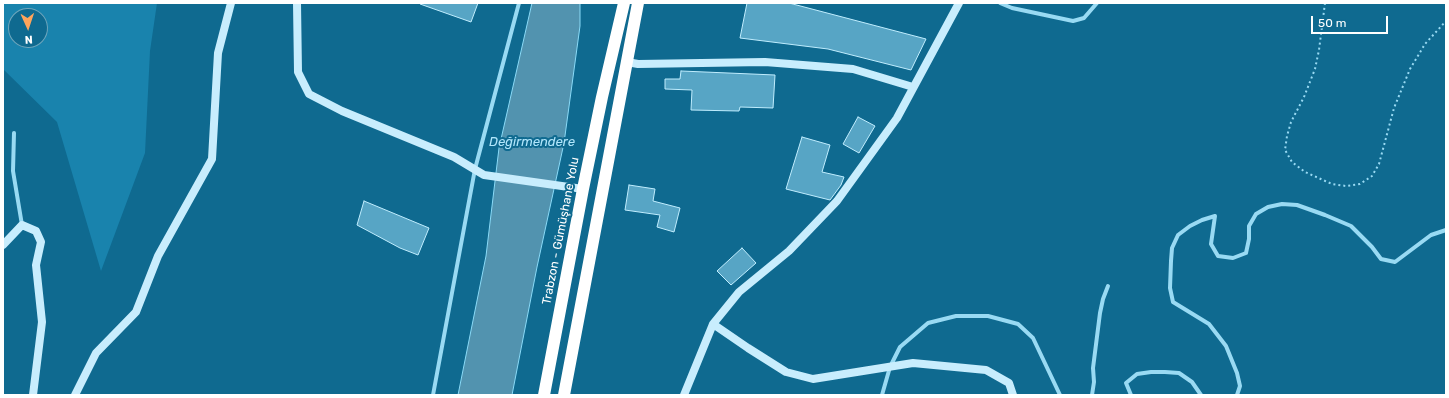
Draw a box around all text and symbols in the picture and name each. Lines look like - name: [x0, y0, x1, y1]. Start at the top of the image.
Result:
- north arrow: [8, 8, 48, 48]
- scale bar: [1313, 8, 1390, 34]
- text: 50 m: [1318, 16, 1346, 30]
- text: N: [24, 33, 33, 46]
- water label: Değirmendere: [489, 134, 575, 150]
- street label: Trabzon - Gümüşhane Yolu: [540, 156, 582, 306]

